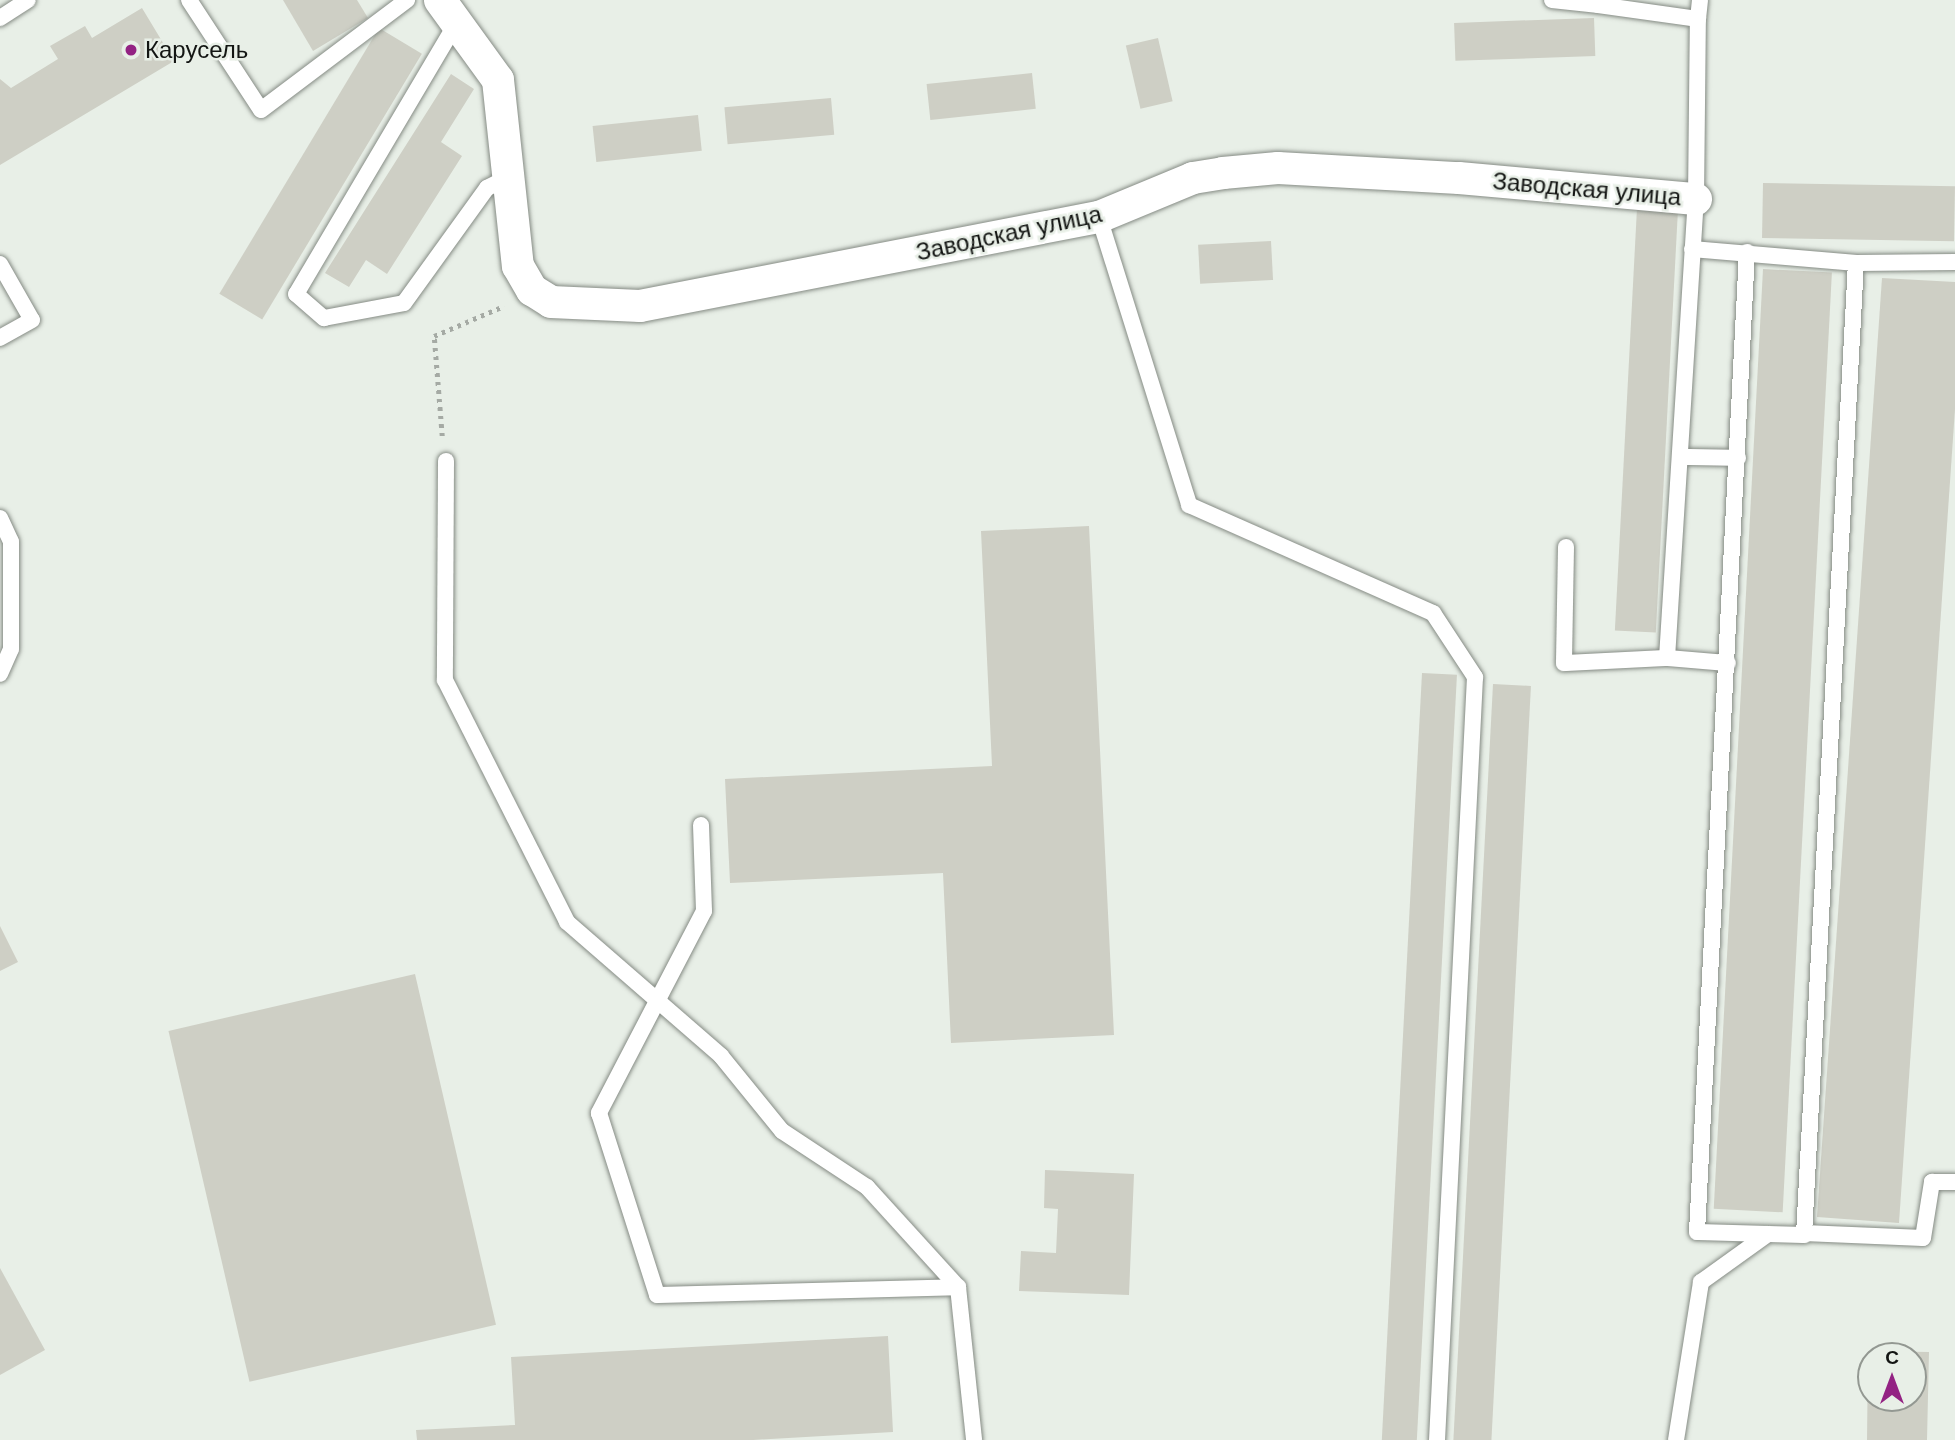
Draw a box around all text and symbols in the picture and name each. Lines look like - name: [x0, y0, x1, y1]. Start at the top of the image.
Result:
- place label: Карусель: [145, 36, 248, 64]
- marker: Карусель: [123, 42, 139, 58]
- street label: Заводская улица: [1492, 166, 1682, 212]
- street label: Заводская улица: [913, 199, 1105, 267]
- north arrow: [1857, 1342, 1927, 1412]
- text: С: [1885, 1347, 1899, 1368]

